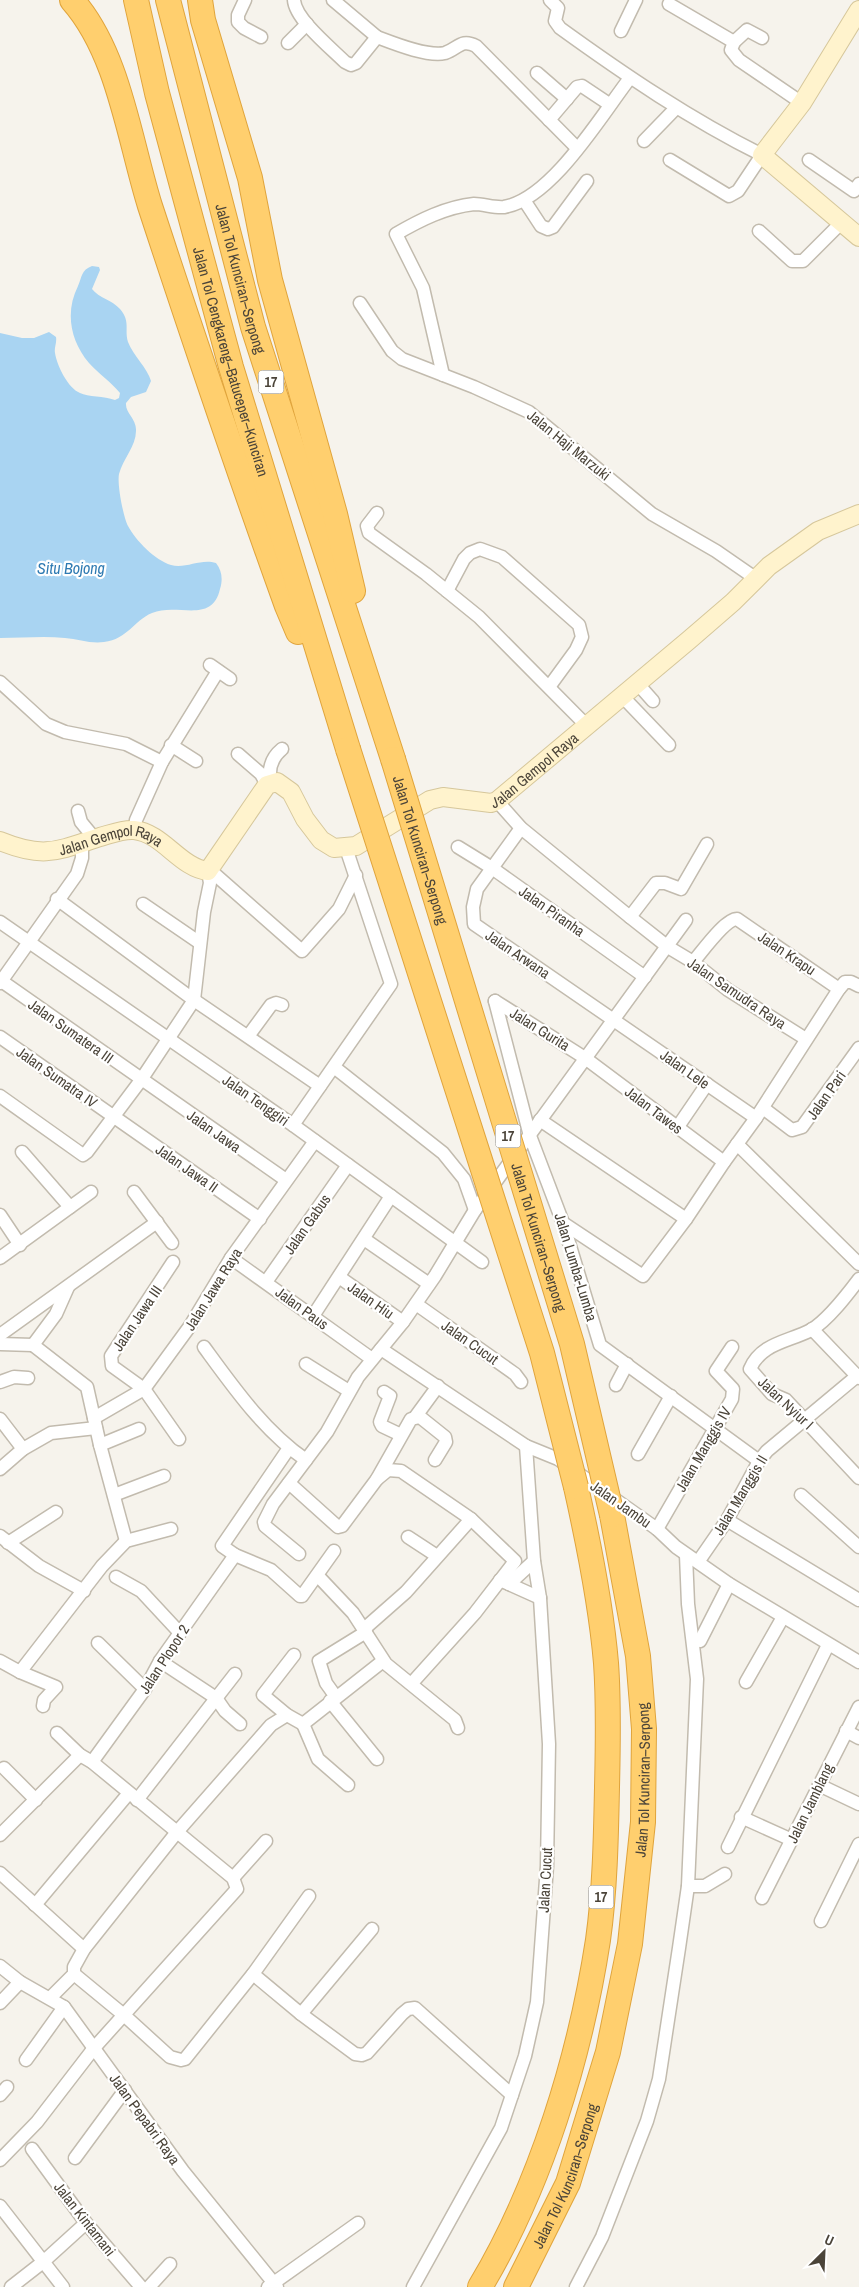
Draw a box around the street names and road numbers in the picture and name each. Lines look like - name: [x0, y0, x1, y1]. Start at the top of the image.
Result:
- street label: Jalan Tol Kunciran–Serpong: [211, 201, 271, 356]
- street label: Jalan Tol Cengkareng–Batuceper–Kunciran: [188, 244, 274, 479]
- road number: 17: [258, 371, 284, 394]
- street label: Jalan Haji Marzuki: [523, 405, 615, 485]
- street label: Jalan Gempol Raya: [488, 727, 582, 813]
- street label: Jalan Tol Kunciran–Serpong: [388, 773, 453, 927]
- street label: Jalan Gempol Raya: [57, 819, 168, 860]
- street label: Jalan Piranha: [515, 881, 589, 941]
- street label: Jalan Arwana: [482, 925, 555, 983]
- street label: Jalan Krapu: [754, 926, 820, 980]
- street label: Jalan Samudra Raya: [684, 952, 791, 1034]
- street label: Jalan Sumatera III: [24, 994, 118, 1068]
- street label: Jalan Gurita: [506, 1002, 574, 1056]
- street label: Jalan Sumatra IV: [12, 1041, 102, 1113]
- street label: Jalan Lele: [656, 1044, 714, 1094]
- street label: Jalan Pari: [802, 1066, 850, 1124]
- street label: Jalan Tenggiri: [218, 1069, 294, 1131]
- street label: Jalan Tawes: [621, 1081, 687, 1139]
- street label: Jalan Jawa: [183, 1105, 245, 1157]
- road number: 17: [496, 1124, 520, 1148]
- street label: Jalan Jawa II: [152, 1139, 222, 1197]
- street label: Jalan Tol Kunciran–Serpong: [507, 1160, 572, 1314]
- street label: Jalan Gabus: [279, 1190, 335, 1258]
- street label: Jalan Lumba-Lumba: [550, 1210, 602, 1324]
- street label: Jalan Jawa Raya: [179, 1244, 247, 1334]
- street label: Jalan Hiu: [344, 1276, 398, 1324]
- street label: Jalan Jawa III: [107, 1281, 167, 1355]
- street label: Jalan Paus: [271, 1282, 333, 1334]
- street label: Jalan Cucut: [437, 1315, 503, 1370]
- street label: Jalan Nyiur I: [754, 1372, 818, 1434]
- street label: Jalan Manggis IV: [670, 1402, 736, 1495]
- street label: Jalan Manggis II: [708, 1451, 772, 1539]
- street label: Jalan Jambu: [586, 1475, 656, 1533]
- street label: Jalan Plopor 2: [134, 1620, 194, 1698]
- street label: Jalan Tol Kunciran–Serpong: [629, 1702, 655, 1858]
- street label: Jalan Jamblang: [782, 1760, 838, 1846]
- street label: Jalan Cucut: [533, 1846, 557, 1913]
- road number: 17: [588, 1885, 614, 1908]
- street label: Jalan Pepabri Raya: [105, 2069, 185, 2169]
- street label: Jalan Tol Kunciran–Serpong: [527, 2100, 602, 2252]
- street label: Jalan Kintamani: [49, 2178, 121, 2260]

